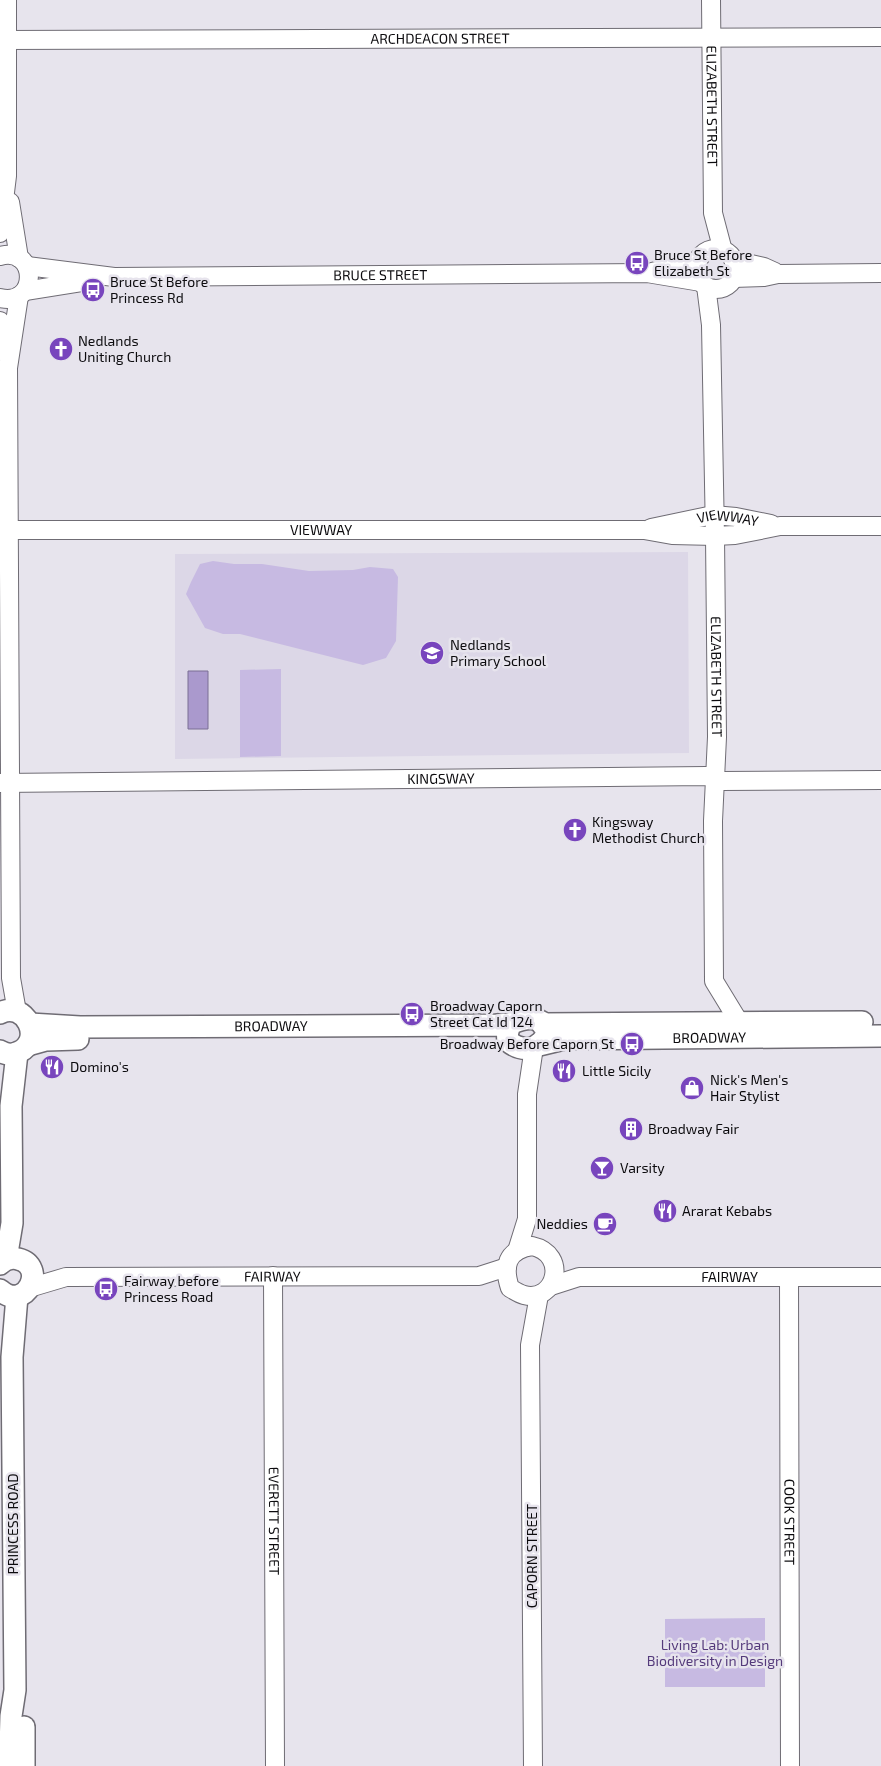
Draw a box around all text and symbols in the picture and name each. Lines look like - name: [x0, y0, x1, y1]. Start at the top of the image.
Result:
- street label: ARCHDEACON STREET: [370, 29, 510, 47]
- street label: ELIZABETH STREET: [703, 45, 722, 167]
- place label: Bruce St Before Elizabeth St: [654, 246, 752, 279]
- bus stop icon: Bruce St Before Elizabeth St: [624, 250, 650, 276]
- street label: BRUCE STREET: [333, 266, 427, 283]
- place label: Bruce St Before Princess Rd: [110, 273, 208, 306]
- bus stop icon: Bruce St Before Princess Rd: [80, 277, 106, 303]
- place label: Nedlands Uniting Church: [78, 332, 171, 365]
- church icon: Nedlands Uniting Church: [48, 336, 74, 362]
- street label: VIEWWAY: [695, 505, 760, 529]
- street label: VIEWWAY: [290, 521, 352, 538]
- street label: ELIZABETH STREET: [708, 616, 726, 737]
- place label: Nedlands Primary School: [450, 636, 547, 669]
- school or university icon: Nedlands Primary School: [419, 640, 445, 666]
- street label: KINGSWAY: [407, 769, 475, 787]
- place label: Kingsway Methodist Church: [592, 813, 705, 846]
- church icon: Kingsway Methodist Church: [562, 817, 588, 843]
- place label: Broadway Caporn Street Cat Id 124: [430, 997, 543, 1030]
- bus stop icon: Broadway Caporn Street Cat Id 124: [399, 1001, 425, 1027]
- street label: BROADWAY: [234, 1017, 308, 1034]
- street label: BROADWAY: [672, 1028, 746, 1046]
- bus stop icon: Broadway Before Caporn St: [619, 1031, 645, 1057]
- place label: Broadway Before Caporn St: [440, 1035, 614, 1052]
- restaurant icon: Domino's: [39, 1054, 65, 1080]
- place label: Domino's: [70, 1058, 129, 1075]
- restaurant icon: Little Sicily: [551, 1058, 577, 1084]
- place label: Little Sicily: [582, 1062, 652, 1079]
- place label: Nick's Men's Hair Stylist: [710, 1071, 788, 1104]
- shop icon: Nick's Men's Hair Stylist: [679, 1075, 705, 1101]
- building icon: Broadway Fair: [618, 1116, 644, 1142]
- place label: Broadway Fair: [648, 1120, 740, 1137]
- bar icon: Varsity: [589, 1155, 615, 1181]
- place label: Varsity: [620, 1159, 665, 1176]
- restaurant icon: Ararat Kebabs: [652, 1198, 678, 1224]
- place label: Ararat Kebabs: [682, 1202, 772, 1219]
- cafe icon: Neddies: [592, 1211, 618, 1237]
- place label: Neddies: [536, 1215, 588, 1232]
- street label: FAIRWAY: [244, 1267, 301, 1285]
- street label: FAIRWAY: [701, 1268, 758, 1285]
- place label: Fairway before Princess Road: [124, 1272, 219, 1305]
- bus stop icon: Fairway before Princess Road: [93, 1276, 119, 1302]
- street label: EVERETT STREET: [266, 1467, 283, 1575]
- street label: PRINCESS ROAD: [4, 1473, 21, 1575]
- street label: COOK STREET: [781, 1479, 799, 1565]
- street label: CAPORN STREET: [523, 1504, 540, 1608]
- park label: Living Lab: Urban Biodiversity in Design: [647, 1636, 783, 1669]

